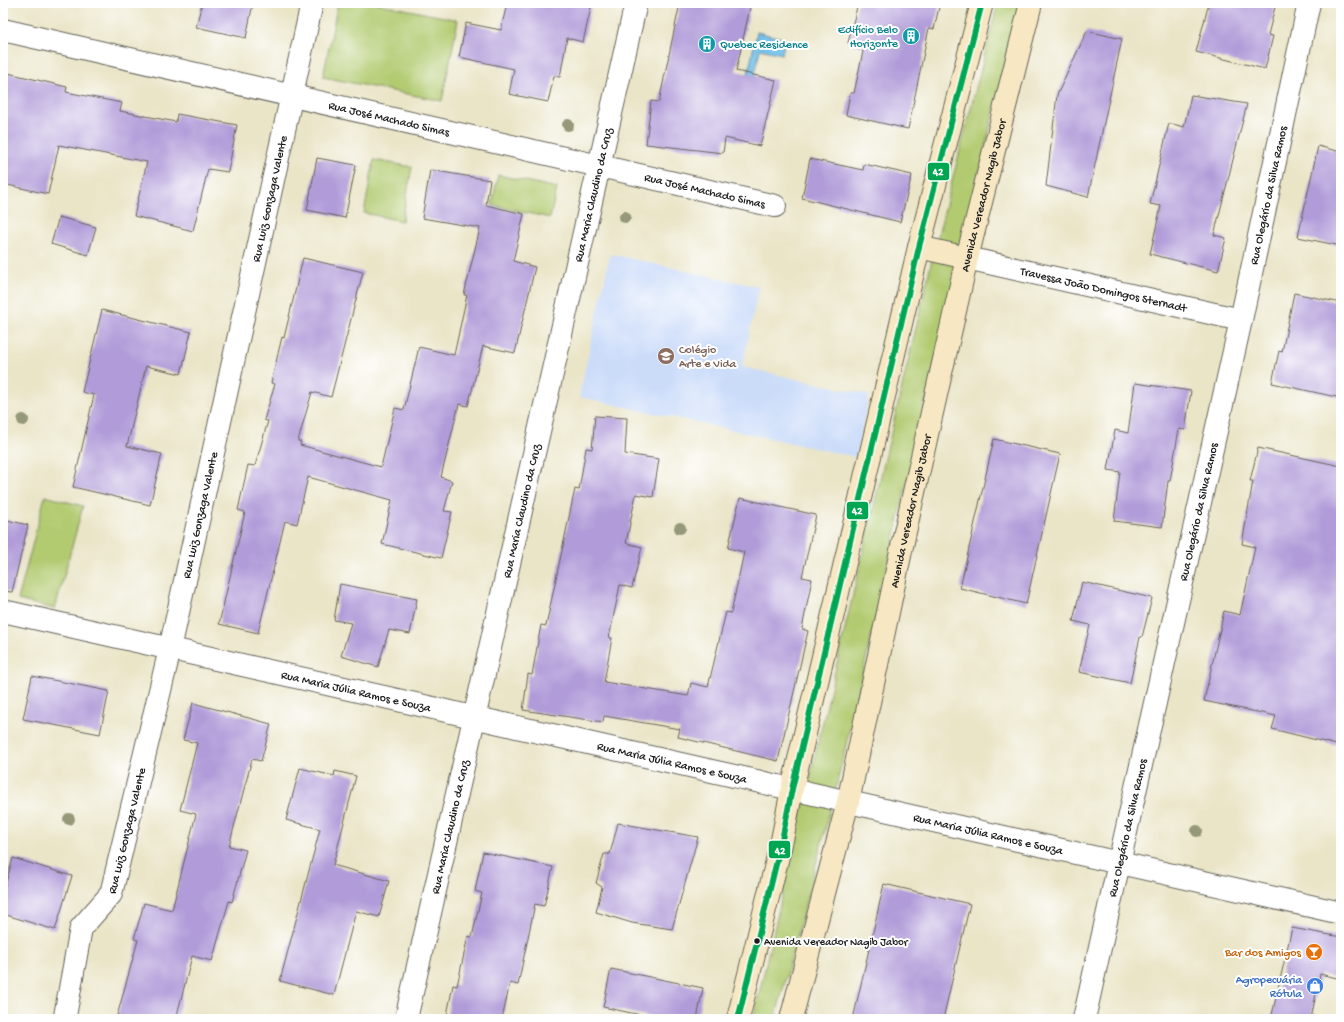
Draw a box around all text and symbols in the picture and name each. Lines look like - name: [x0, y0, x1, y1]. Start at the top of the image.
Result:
- place label: Edifício Belo Horizonte: [838, 24, 899, 52]
- building icon: Edifício Belo Horizonte: [901, 26, 921, 46]
- building icon: Quebec Residence: [697, 34, 717, 54]
- place label: Quebec Residence: [720, 39, 809, 53]
- street label: Rua José Machado Simas: [327, 99, 451, 141]
- street label: Avenida Vereador Nagib Jabor: [959, 116, 1011, 273]
- street label: Rua Olegário da Silva Ramos: [1248, 125, 1292, 266]
- street label: Rua Maria Claudino da Cruz: [573, 126, 617, 264]
- street label: Rua Luiz Gonzaga Valente: [250, 134, 292, 264]
- line badge: 42: [927, 162, 950, 181]
- text: 42: [932, 167, 944, 179]
- street label: Rua José Machado Simas: [643, 171, 767, 213]
- street label: Travessa João Domingos Sternadt: [1018, 265, 1189, 317]
- place label: Colégio Arte e Vida: [679, 344, 737, 372]
- school or university icon: Colégio Arte e Vida: [656, 346, 676, 366]
- street label: Avenida Vereador Nagib Jabor: [888, 432, 936, 589]
- street label: Rua Olegário da Silva Ramos: [1178, 441, 1222, 583]
- street label: Rua Maria Claudino da Cruz: [501, 442, 545, 580]
- street label: Rua Luiz Gonzaga Valente: [181, 450, 222, 580]
- line badge: 42: [846, 501, 869, 520]
- text: 42: [851, 506, 863, 518]
- street label: Rua Maria Júlia Ramos e Souza: [279, 669, 432, 716]
- street label: Rua Maria Júlia Ramos e Souza: [596, 740, 748, 788]
- street label: Rua Olegário da Silva Ramos: [1107, 757, 1151, 899]
- street label: Rua Maria Claudino da Cruz: [429, 758, 474, 896]
- street label: Rua Luiz Gonzaga Valente: [106, 766, 150, 895]
- street label: Rua Maria Júlia Ramos e Souza: [912, 812, 1064, 859]
- line badge: 42: [768, 840, 791, 859]
- text: 42: [774, 846, 786, 858]
- marker: Avenida Vereador Nagib Jabor: [752, 936, 762, 946]
- place label: Avenida Vereador Nagib Jabor: [764, 937, 909, 949]
- bar icon: Bar dos Amigos: [1304, 942, 1324, 962]
- place label: Bar dos Amigos: [1224, 947, 1302, 961]
- place label: Agropecuária Rótula: [1236, 974, 1302, 1002]
- shop icon: Agropecuária Rótula: [1305, 976, 1325, 996]

